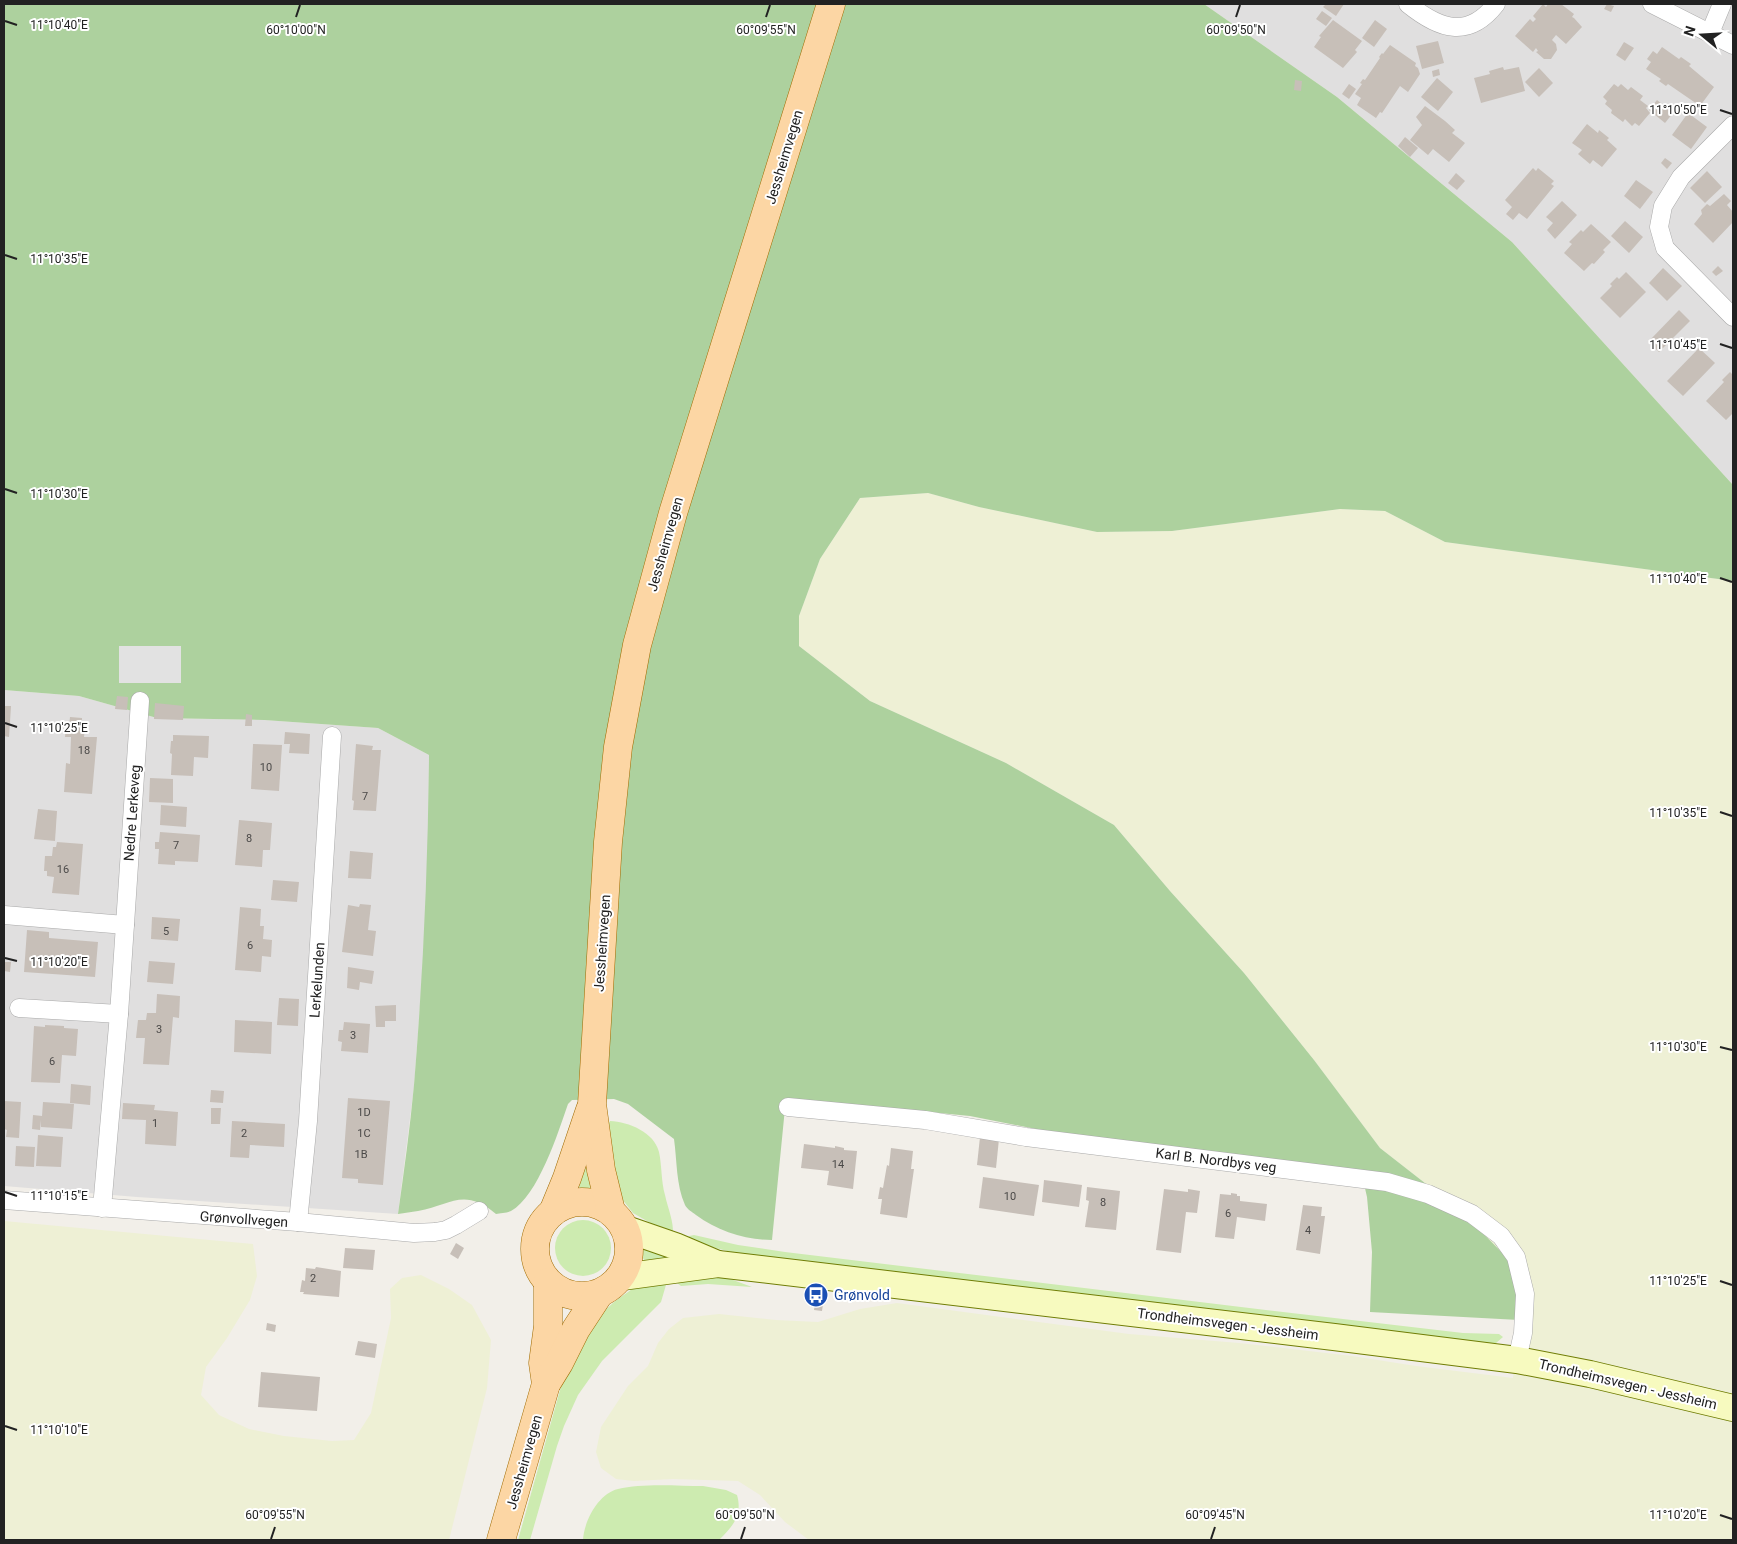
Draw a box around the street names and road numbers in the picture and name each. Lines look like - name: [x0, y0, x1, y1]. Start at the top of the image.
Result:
- street label: Jessheimvegen: [762, 108, 806, 206]
- street label: Jessheimvegen: [644, 495, 686, 593]
- street label: Nedre Lerkeveg: [121, 764, 143, 862]
- street label: Jessheimvegen: [591, 894, 613, 992]
- street label: Lerkelunden: [306, 942, 328, 1018]
- street label: Karl B. Nordbys veg: [1155, 1145, 1277, 1175]
- street label: Grønvollvegen: [199, 1208, 289, 1230]
- street label: Trondheimsvegen - Jessheim: [1136, 1305, 1320, 1343]
- street label: Trondheimsvegen - Jessheim: [1537, 1356, 1719, 1412]
- street label: Jessheimvegen: [503, 1413, 545, 1511]

